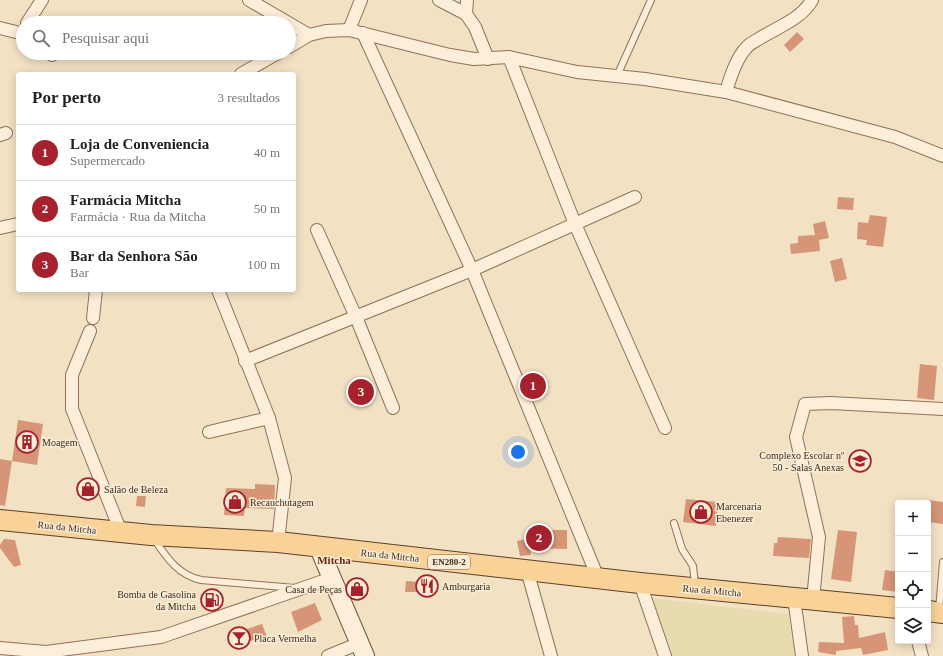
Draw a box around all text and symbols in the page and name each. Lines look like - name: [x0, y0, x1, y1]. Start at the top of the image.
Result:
- search box: [16, 16, 296, 60]
- icon: search: [30, 27, 52, 49]
- text: Pesquisar aqui: [62, 30, 149, 46]
- text: Por perto: [32, 88, 101, 107]
- text: 3 resultados: [218, 90, 280, 105]
- text: Loja de Conveniencia: [70, 136, 209, 152]
- text: 1: [42, 145, 48, 160]
- text: 40 m: [254, 145, 280, 160]
- text: Supermercado: [70, 153, 145, 168]
- text: Farmácia Mitcha: [70, 192, 181, 208]
- text: 2: [42, 201, 48, 216]
- text: 50 m: [254, 201, 280, 216]
- text: Farmácia · Rua da Mitcha: [70, 209, 206, 224]
- text: Bar da Senhora São: [70, 248, 198, 264]
- text: 3: [42, 257, 48, 272]
- text: 100 m: [247, 257, 280, 272]
- text: Bar: [70, 265, 89, 280]
- pin: 1: [520, 371, 546, 401]
- pin: 3: [348, 377, 374, 407]
- building icon: Moagem: [14, 429, 40, 455]
- place label: Moagem: [42, 437, 78, 448]
- your location: [508, 442, 528, 462]
- school or university icon: Complexo Escolar nº 50 - Salas Anexas: [847, 448, 873, 474]
- place label: Complexo Escolar nº 50 - Salas Anexas: [759, 450, 844, 473]
- shop icon: Salão de Beleza: [75, 476, 101, 502]
- place label: Salão de Beleza: [104, 484, 168, 495]
- shop icon: Recauchutagem: [222, 489, 248, 515]
- place label: Recauchutagem: [250, 497, 314, 508]
- shop icon: Marcenaria Ebenezer: [688, 499, 714, 525]
- map controls: [895, 500, 931, 644]
- button: +: [895, 500, 931, 536]
- place label: Marcenaria Ebenezer: [716, 501, 762, 524]
- street label: Rua da Mitcha: [37, 519, 97, 536]
- pin: 2: [526, 523, 552, 553]
- button: −: [895, 536, 931, 572]
- street label: Rua da Mitcha: [360, 547, 420, 564]
- district label: Mitcha: [317, 554, 351, 566]
- road number: EN280-2: [428, 555, 470, 569]
- button: locate: [895, 572, 931, 608]
- restaurant icon: Amburgaria: [414, 573, 440, 599]
- shop icon: Casa de Peças: [344, 576, 370, 602]
- place label: Amburgaria: [442, 581, 491, 592]
- street label: Rua da Mitcha: [682, 582, 742, 599]
- place label: Casa de Peças: [285, 584, 342, 595]
- fuel station icon: Bomba de Gasolina da Mitcha: [199, 587, 225, 613]
- place label: Bomba de Gasolina da Mitcha: [117, 589, 197, 612]
- button: layers: [895, 608, 931, 644]
- bar icon: Placa Vermelha: [226, 625, 252, 651]
- place label: Placa Vermelha: [254, 633, 317, 644]

